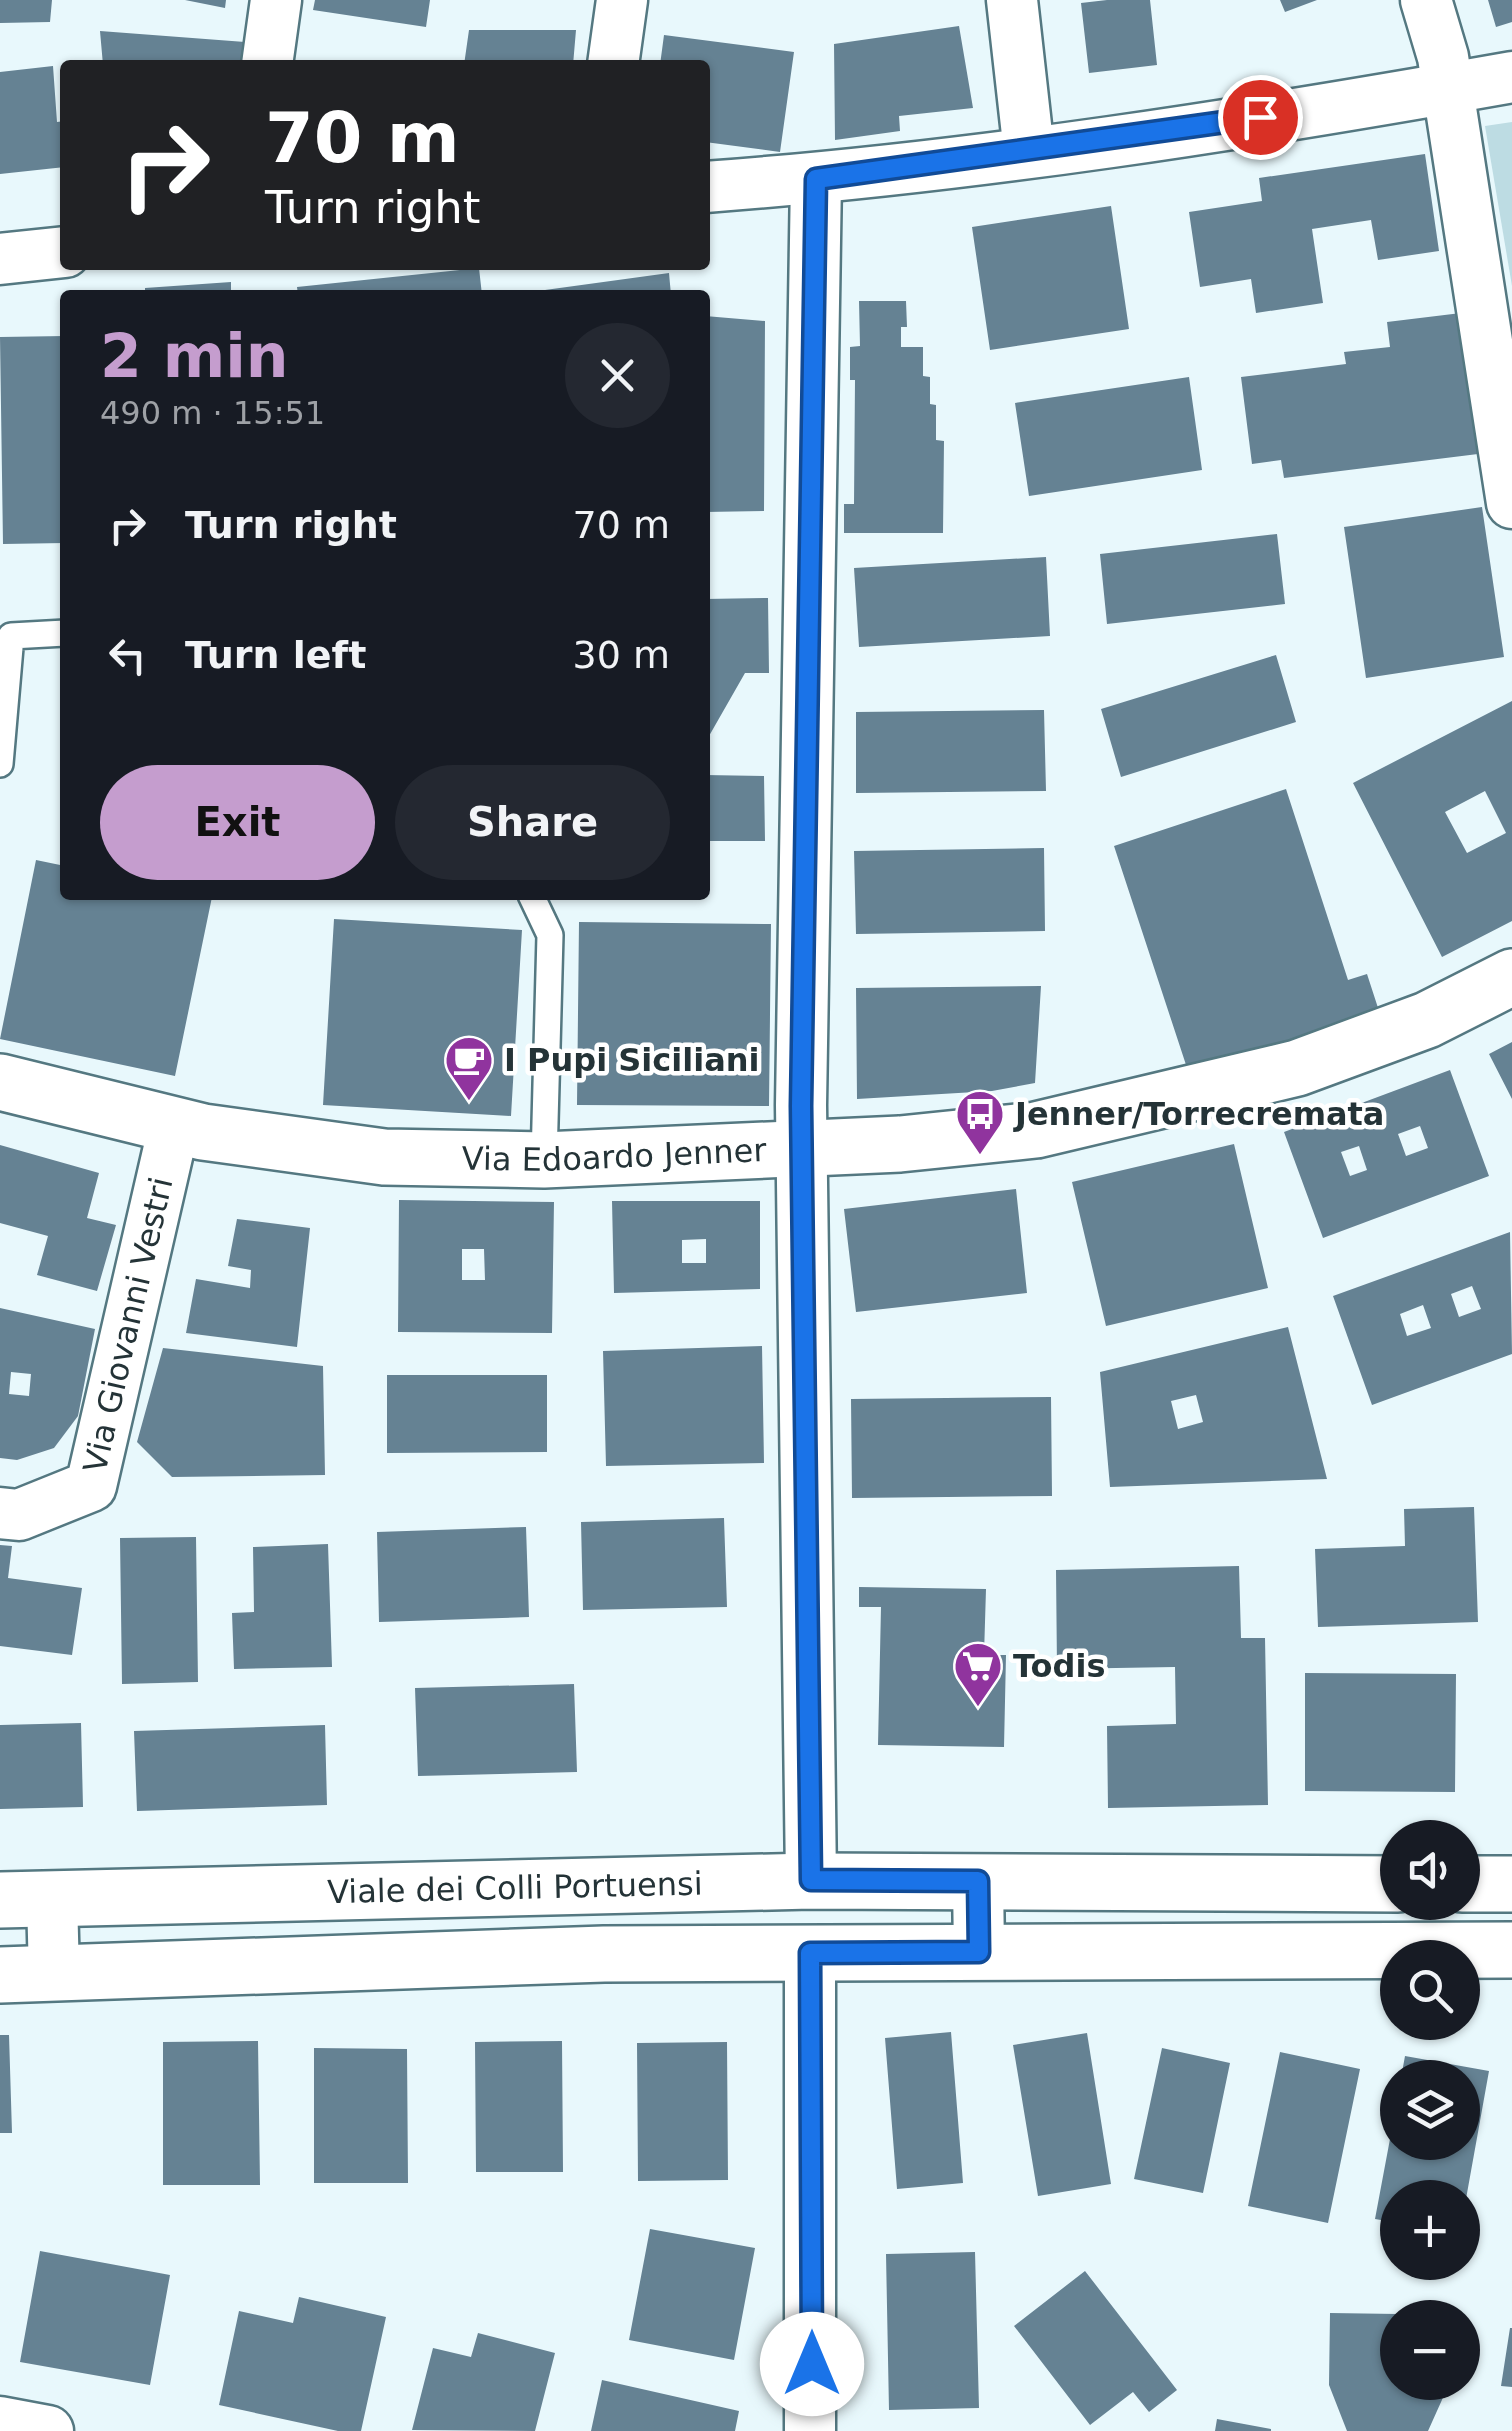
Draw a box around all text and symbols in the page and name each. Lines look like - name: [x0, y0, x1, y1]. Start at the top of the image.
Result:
- pin: [1218, 75, 1303, 160]
- icon: arrive: [1233, 90, 1288, 145]
- text: 70 m: [265, 97, 460, 179]
- icon: right: [100, 100, 230, 230]
- text: Turn right: [265, 181, 480, 234]
- text: 2 min: [100, 321, 288, 391]
- button: close: [565, 323, 670, 428]
- text: 490 m · 15:51: [100, 394, 325, 432]
- icon: right: [100, 498, 155, 553]
- text: Turn right: [185, 503, 397, 547]
- text: 70 m: [573, 503, 670, 547]
- icon: left: [100, 628, 155, 683]
- text: Turn left: [185, 633, 366, 677]
- text: 30 m: [573, 633, 670, 677]
- button: Exit: [100, 765, 375, 880]
- button: Share: [395, 765, 670, 880]
- cafe icon: I Pupi Siciliani: [443, 1034, 495, 1102]
- place label: I Pupi Siciliani: [504, 1041, 760, 1079]
- bus stop icon: Jenner/Torrecremata: [954, 1088, 1006, 1156]
- place label: Jenner/Torrecremata: [1013, 1095, 1384, 1133]
- street label: Via Edoardo Jenner: [461, 1131, 768, 1179]
- street label: Via Giovanni Vestri: [76, 1174, 181, 1476]
- supermarket icon: Todis: [952, 1640, 1004, 1708]
- place label: Todis: [1013, 1647, 1105, 1685]
- map controls: [1380, 1820, 1480, 2400]
- button: sound: [1380, 1820, 1480, 1920]
- street label: Viale dei Colli Portuensi: [327, 1865, 703, 1911]
- button: search: [1380, 1940, 1480, 2040]
- button: layers: [1380, 2060, 1480, 2160]
- button: +: [1380, 2180, 1480, 2280]
- button: −: [1380, 2300, 1480, 2400]
- position arrow: [760, 2312, 864, 2416]

